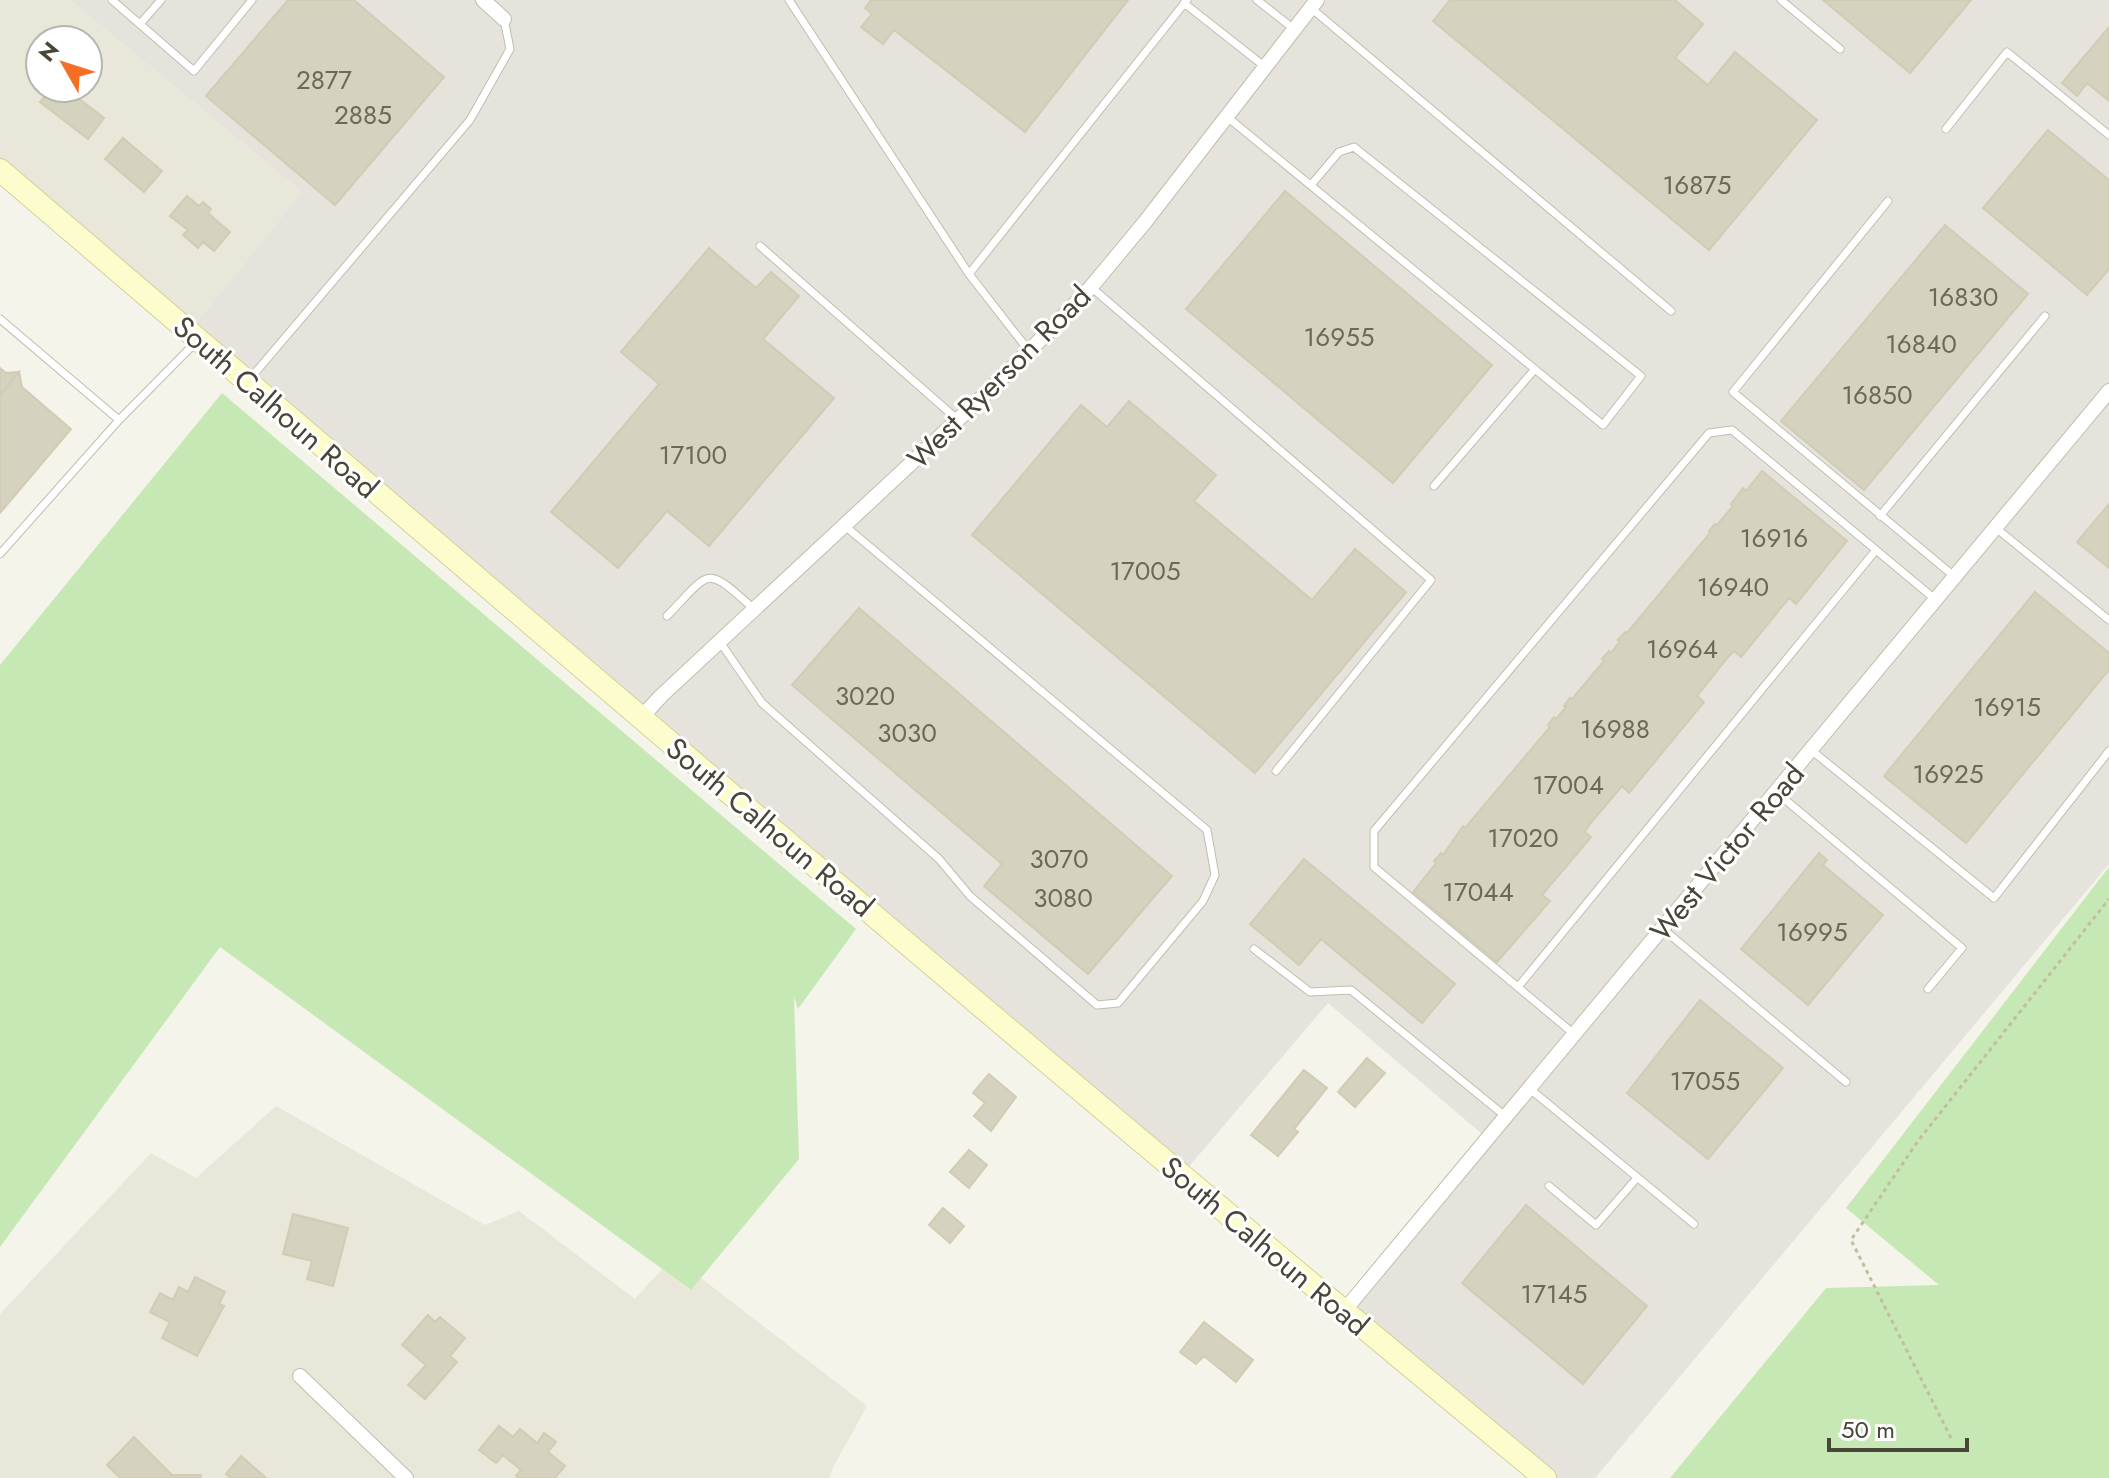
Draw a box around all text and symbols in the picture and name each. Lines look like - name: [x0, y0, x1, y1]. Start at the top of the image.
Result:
- north arrow: [24, 24, 104, 104]
- text: N: [31, 35, 66, 68]
- house number: 2877: [296, 61, 352, 99]
- house number: 2885: [334, 96, 392, 134]
- house number: 16875: [1663, 166, 1731, 204]
- street label: West Ryerson Road: [897, 275, 1101, 479]
- house number: 16830: [1928, 278, 1998, 316]
- street label: South Calhoun Road: [164, 306, 388, 508]
- house number: 16955: [1304, 318, 1374, 356]
- house number: 16840: [1885, 325, 1957, 363]
- house number: 16850: [1841, 376, 1913, 414]
- house number: 17100: [659, 436, 727, 474]
- house number: 16916: [1740, 519, 1808, 557]
- house number: 17005: [1109, 552, 1181, 590]
- house number: 16940: [1697, 568, 1769, 606]
- house number: 16964: [1646, 630, 1718, 668]
- house number: 3020: [835, 677, 895, 715]
- house number: 16915: [1973, 688, 2041, 726]
- house number: 16988: [1580, 710, 1650, 748]
- house number: 3030: [877, 714, 937, 752]
- street label: South Calhoun Road: [657, 727, 883, 927]
- street label: West Victor Road: [1640, 754, 1814, 950]
- house number: 16925: [1912, 755, 1984, 793]
- house number: 17004: [1532, 766, 1604, 804]
- house number: 17020: [1487, 819, 1559, 857]
- house number: 3070: [1029, 840, 1089, 878]
- house number: 17044: [1442, 873, 1514, 911]
- house number: 3080: [1033, 879, 1093, 917]
- house number: 16995: [1776, 913, 1848, 951]
- house number: 17055: [1670, 1062, 1740, 1100]
- street label: South Calhoun Road: [1152, 1146, 1378, 1346]
- house number: 17145: [1521, 1275, 1587, 1313]
- scale bar: [1829, 1402, 1967, 1452]
- text: 50 m: [1841, 1412, 1895, 1447]

